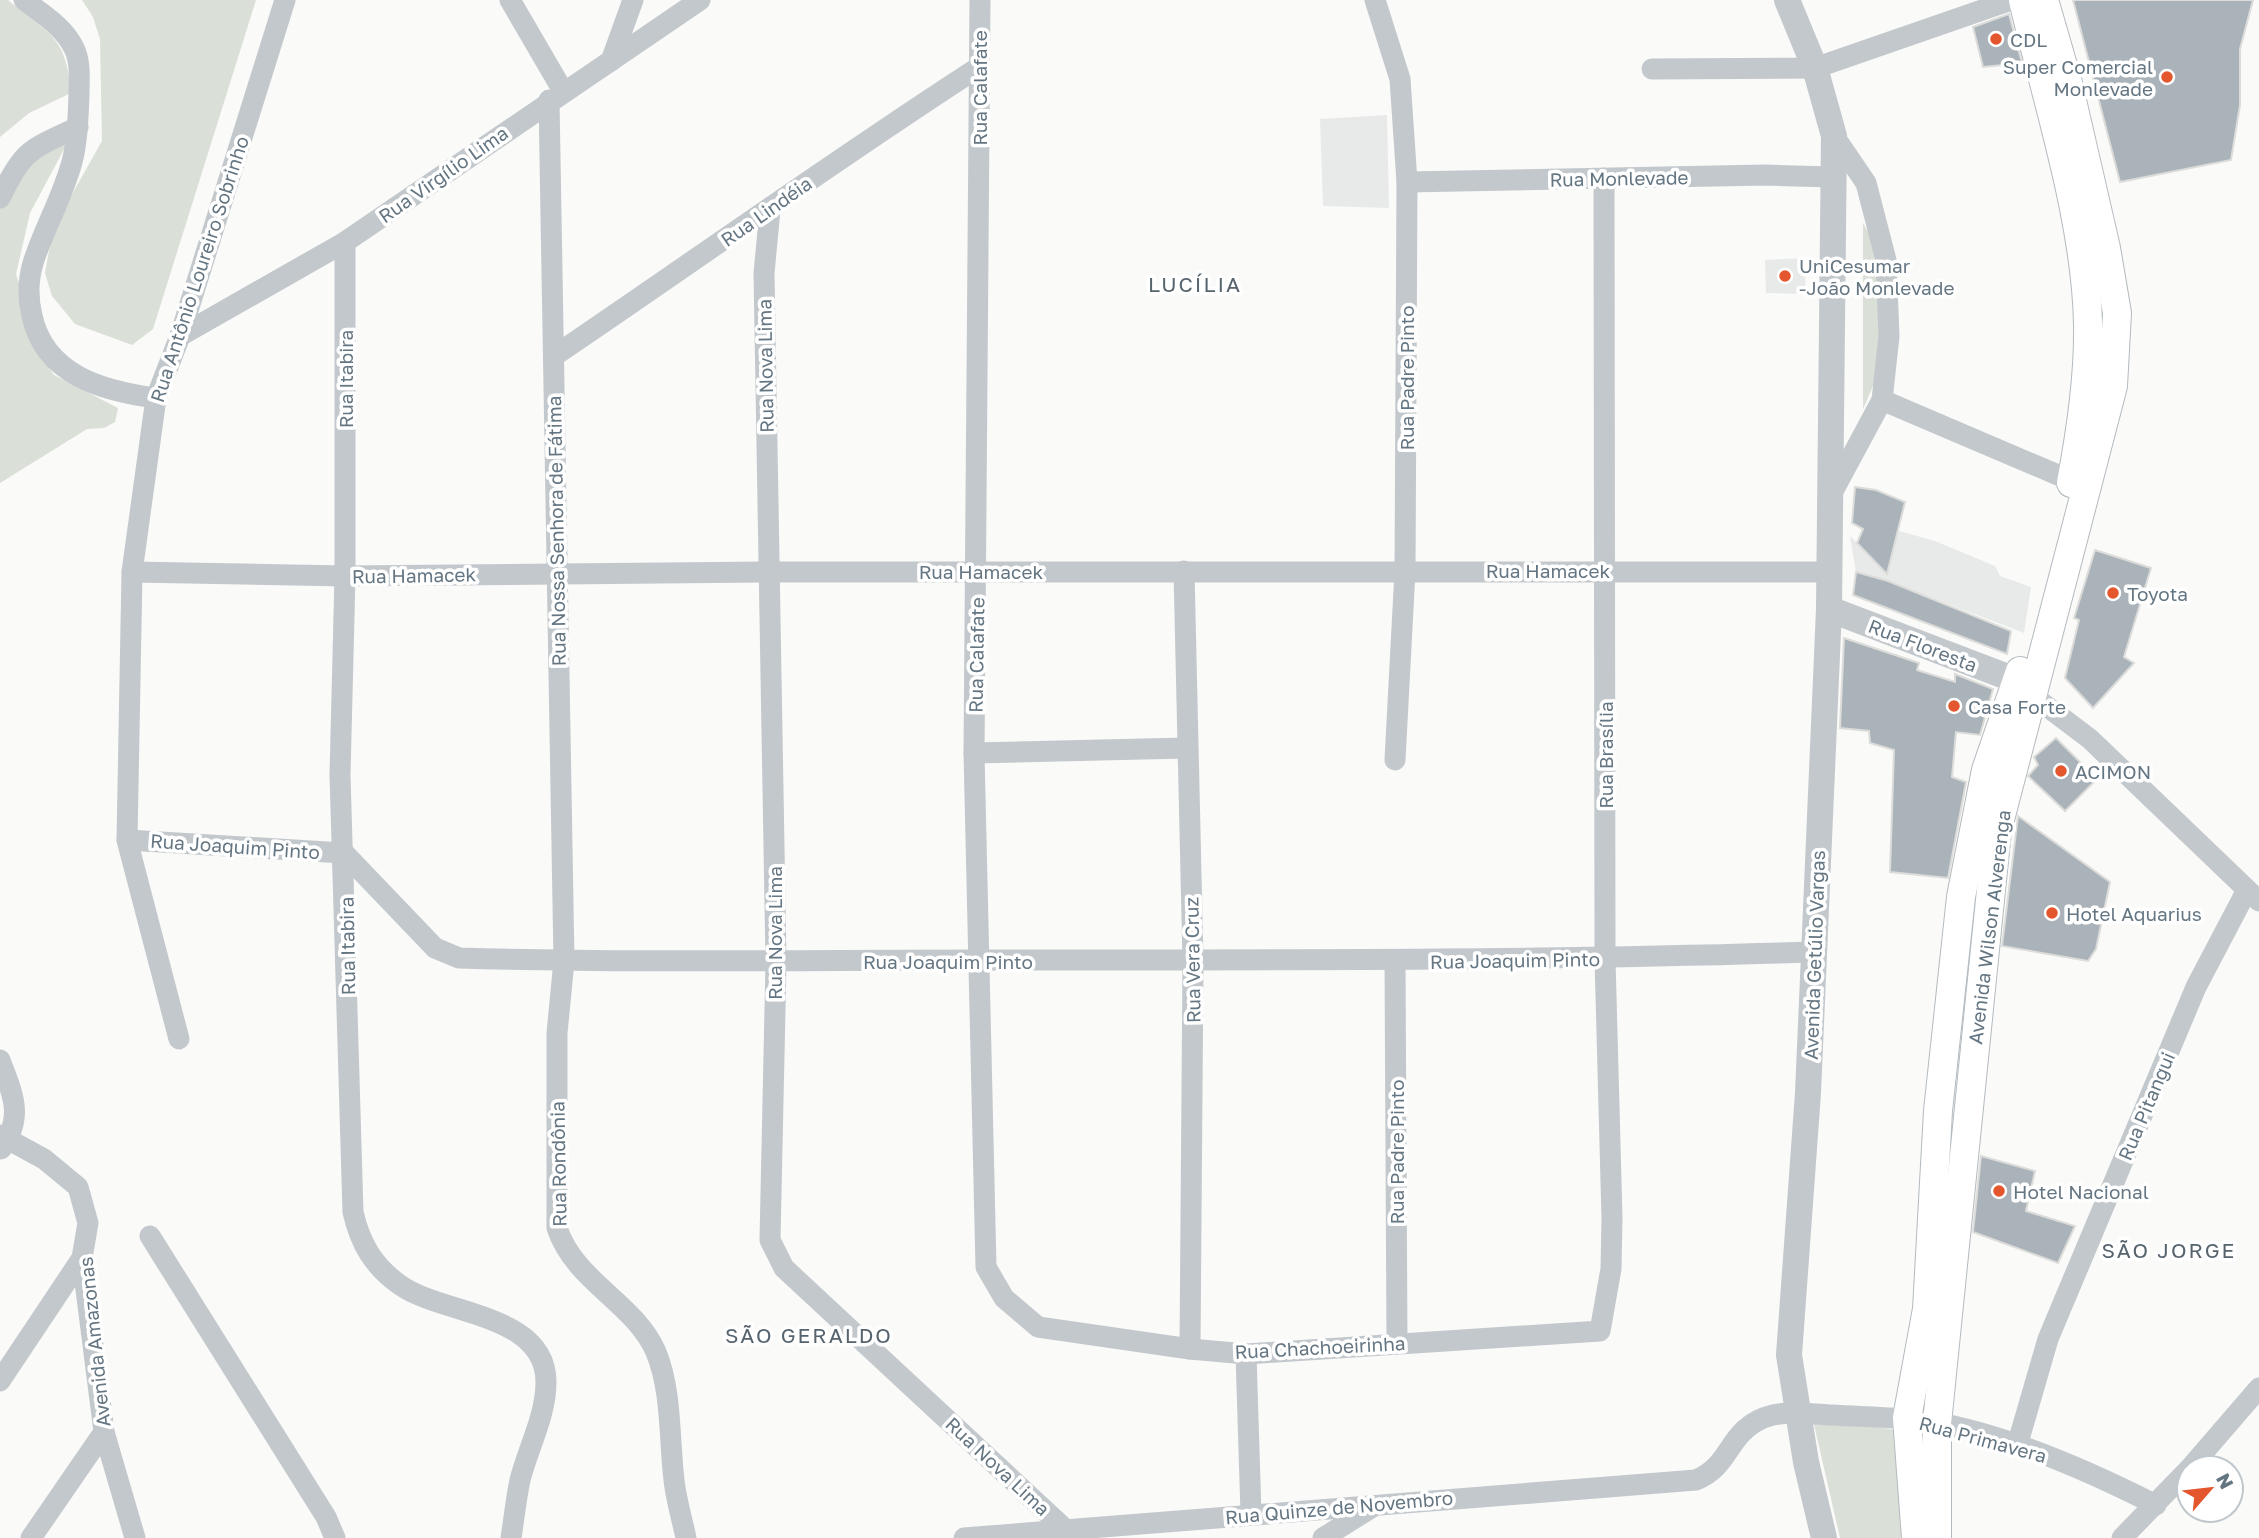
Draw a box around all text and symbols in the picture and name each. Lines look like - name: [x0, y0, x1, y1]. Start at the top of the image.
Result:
- place label: CDL: [2010, 28, 2047, 51]
- street label: Rua Calafate: [968, 30, 991, 146]
- marker: CDL: [1988, 31, 2004, 47]
- place label: Super Comercial Monlevade: [2003, 55, 2153, 100]
- marker: Super Comercial Monlevade: [2159, 69, 2175, 85]
- street label: Rua Virgílio Lima: [374, 121, 512, 227]
- street label: Rua Antônio Loureiro Sobrinho: [145, 133, 253, 405]
- street label: Rua Monlevade: [1549, 165, 1689, 191]
- street label: Rua Lindéia: [716, 171, 816, 251]
- place label: UniCesumar -João Monlevade: [1799, 254, 1955, 299]
- marker: UniCesumar -João Monlevade: [1777, 268, 1793, 284]
- district label: LUCÍLIA: [1148, 271, 1242, 297]
- street label: Rua Nova Lima: [752, 299, 778, 433]
- street label: Rua Padre Pinto: [1395, 305, 1418, 451]
- street label: Rua Itabira: [334, 330, 357, 428]
- street label: Rua Nossa Senhora de Fátima: [542, 395, 570, 667]
- street label: Rua Hamacek: [1486, 559, 1610, 582]
- street label: Rua Hamacek: [919, 560, 1043, 583]
- street label: Rua Hamacek: [352, 562, 477, 588]
- place label: Toyota: [2127, 582, 2188, 605]
- marker: Toyota: [2105, 585, 2121, 601]
- street label: Rua Calafate: [963, 597, 989, 713]
- street label: Rua Floresta: [1865, 614, 1981, 676]
- place label: Casa Forte: [1968, 695, 2066, 718]
- marker: Casa Forte: [1946, 698, 1962, 714]
- street label: Rua Brasília: [1594, 701, 1617, 809]
- place label: ACIMON: [2075, 760, 2151, 783]
- marker: ACIMON: [2053, 763, 2069, 779]
- street label: Avenida Wilson Alverenga: [1963, 809, 2015, 1045]
- street label: Rua Joaquim Pinto: [149, 829, 321, 863]
- street label: Avenida Getúlio Vargas: [1799, 850, 1829, 1060]
- street label: Rua Nova Lima: [763, 866, 786, 1000]
- street label: Rua Itabira: [335, 897, 359, 995]
- street label: Rua Vera Cruz: [1179, 897, 1205, 1023]
- place label: Hotel Aquarius: [2066, 902, 2202, 925]
- marker: Hotel Aquarius: [2044, 905, 2060, 921]
- street label: Rua Joaquim Pinto: [1430, 947, 1600, 973]
- street label: Rua Joaquim Pinto: [863, 950, 1033, 973]
- street label: Rua Pitangui: [2113, 1048, 2179, 1164]
- street label: Rua Padre Pinto: [1385, 1079, 1408, 1225]
- street label: Rua Rondônia: [545, 1101, 571, 1227]
- place label: Hotel Nacional: [2013, 1180, 2149, 1203]
- marker: Hotel Nacional: [1991, 1183, 2007, 1199]
- district label: SÃO JORGE: [2102, 1237, 2236, 1263]
- street label: Avenida Amazonas: [74, 1256, 114, 1428]
- district label: SÃO GERALDO: [725, 1322, 893, 1348]
- street label: Rua Chachoeirinha: [1234, 1331, 1406, 1363]
- street label: Rua Primavera: [1917, 1411, 2049, 1467]
- street label: Rua Nova Lima: [941, 1412, 1055, 1520]
- north arrow: [2175, 1454, 2245, 1524]
- text: N: [2212, 1469, 2239, 1493]
- street label: Rua Quinze de Novembro: [1224, 1486, 1454, 1528]

